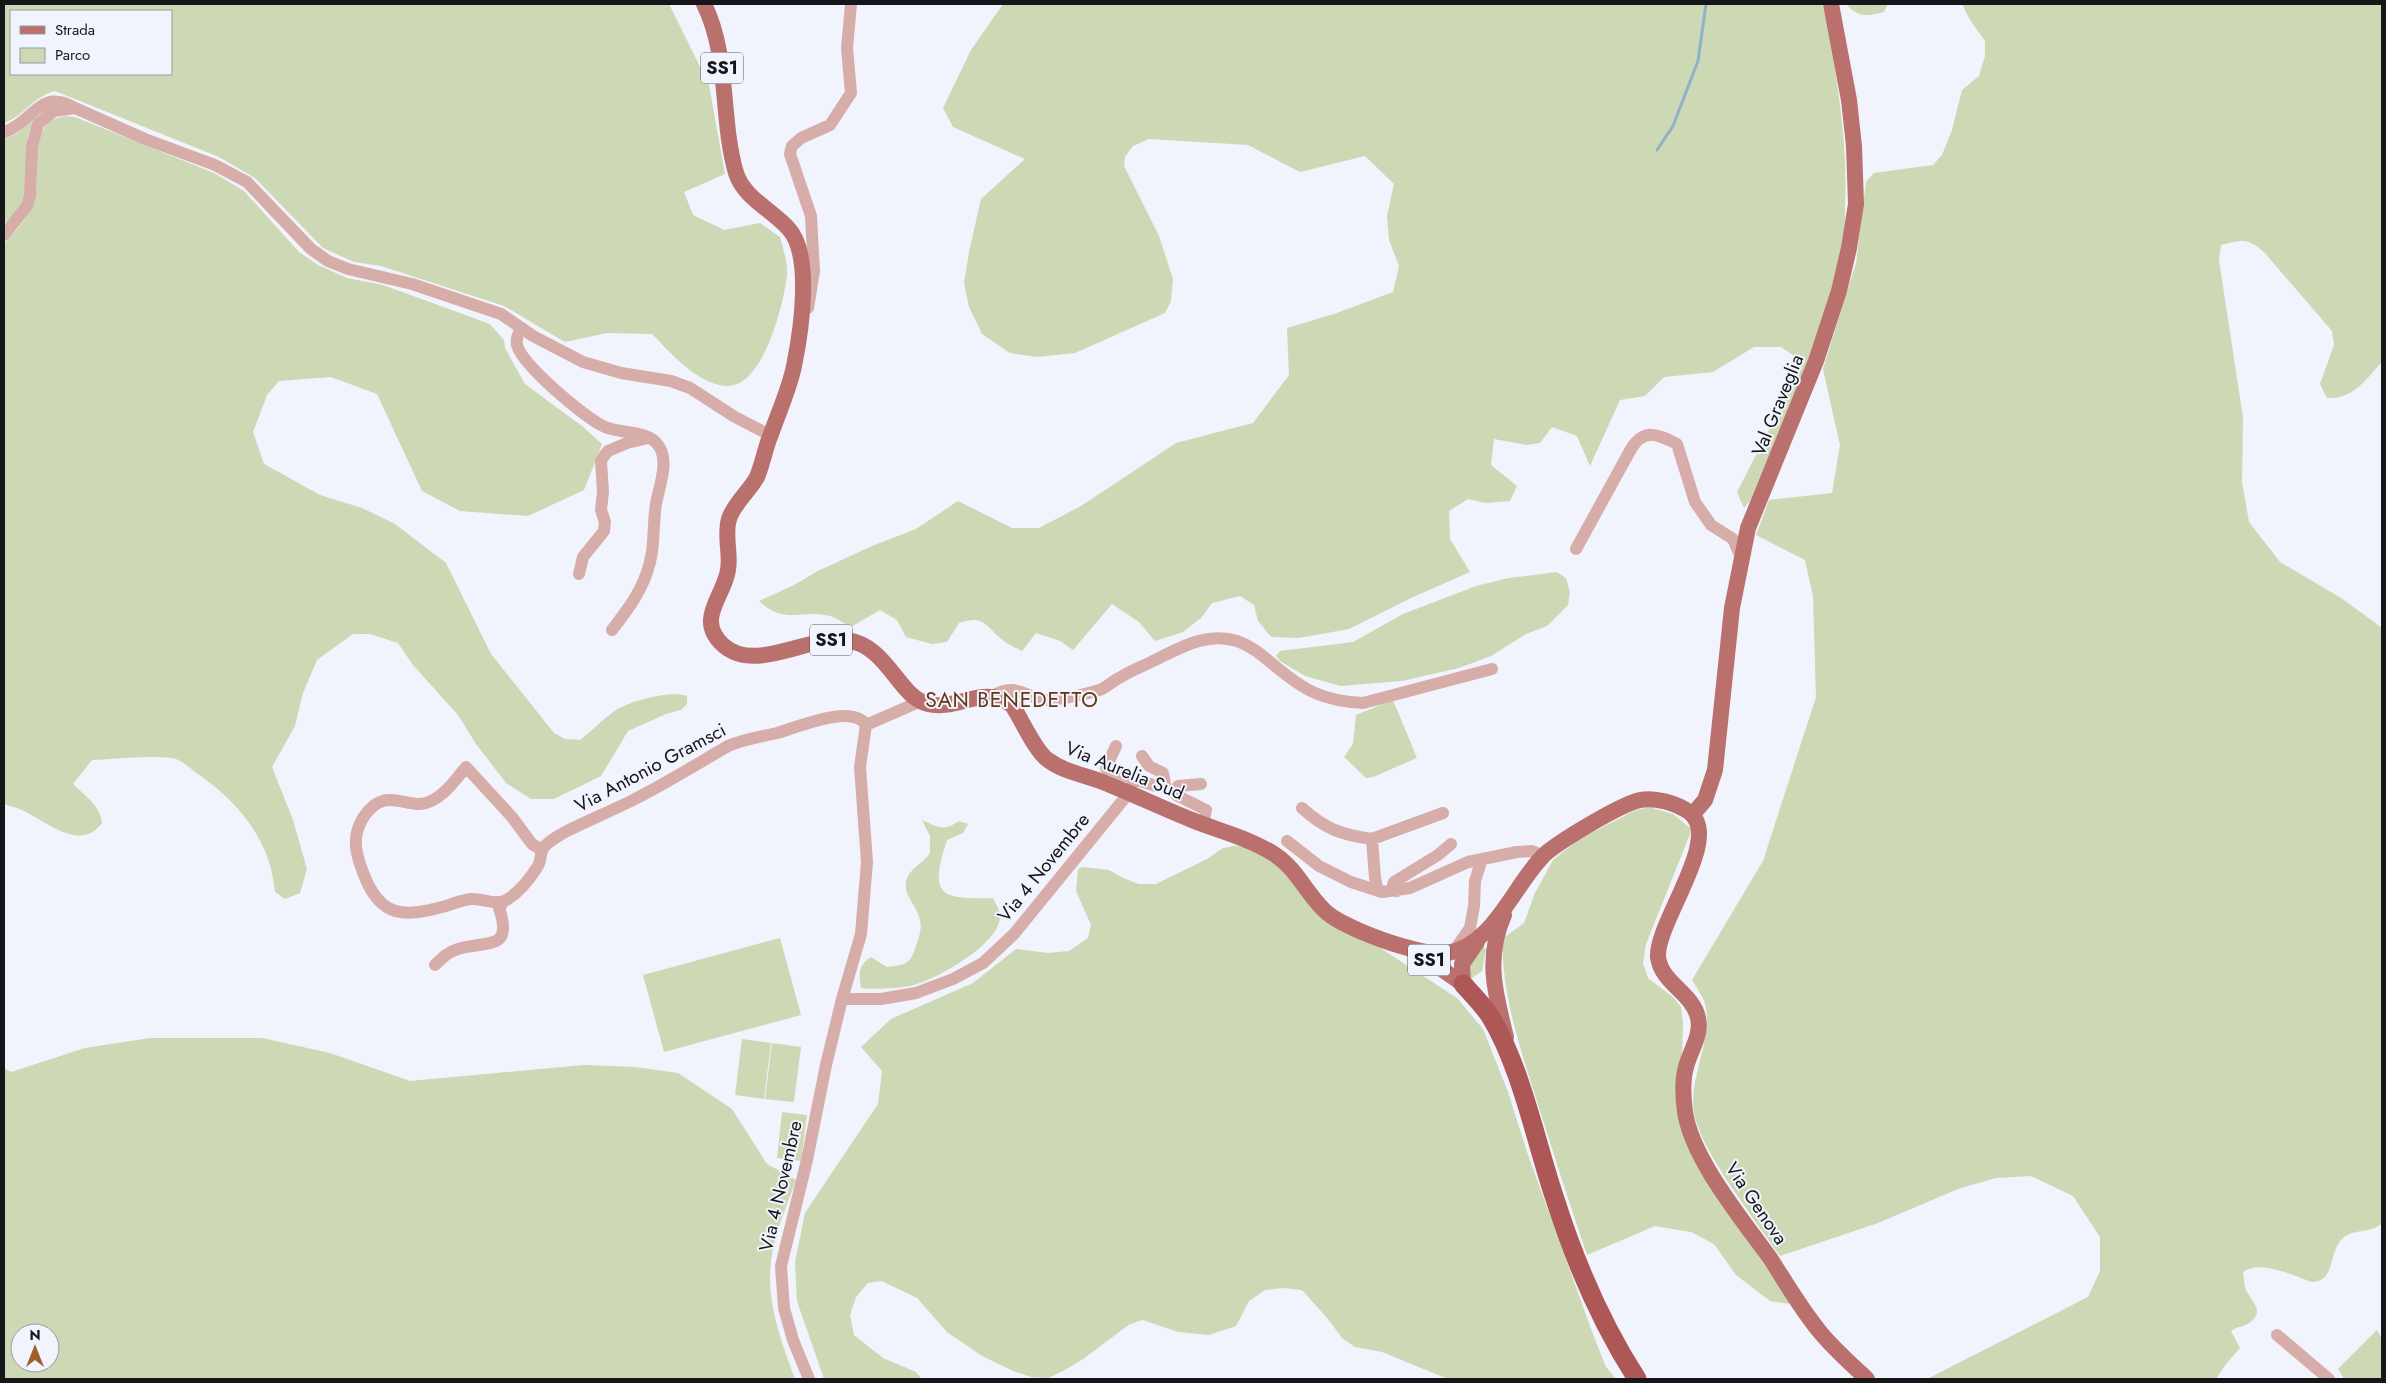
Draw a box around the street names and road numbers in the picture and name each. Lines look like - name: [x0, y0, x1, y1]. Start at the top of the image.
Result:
- road number: SS1: [701, 52, 743, 84]
- street label: Val Graveglia: [1745, 350, 1810, 460]
- road number: SS1: [810, 624, 852, 656]
- street label: Via Antonio Gramsci: [570, 716, 731, 819]
- street label: Via Aurelia Sud: [1061, 734, 1188, 807]
- street label: Via 4 Novembre: [991, 807, 1096, 928]
- road number: SS1: [1408, 944, 1450, 976]
- street label: Via 4 Novembre: [752, 1118, 809, 1254]
- street label: Via Genova: [1719, 1157, 1794, 1250]

